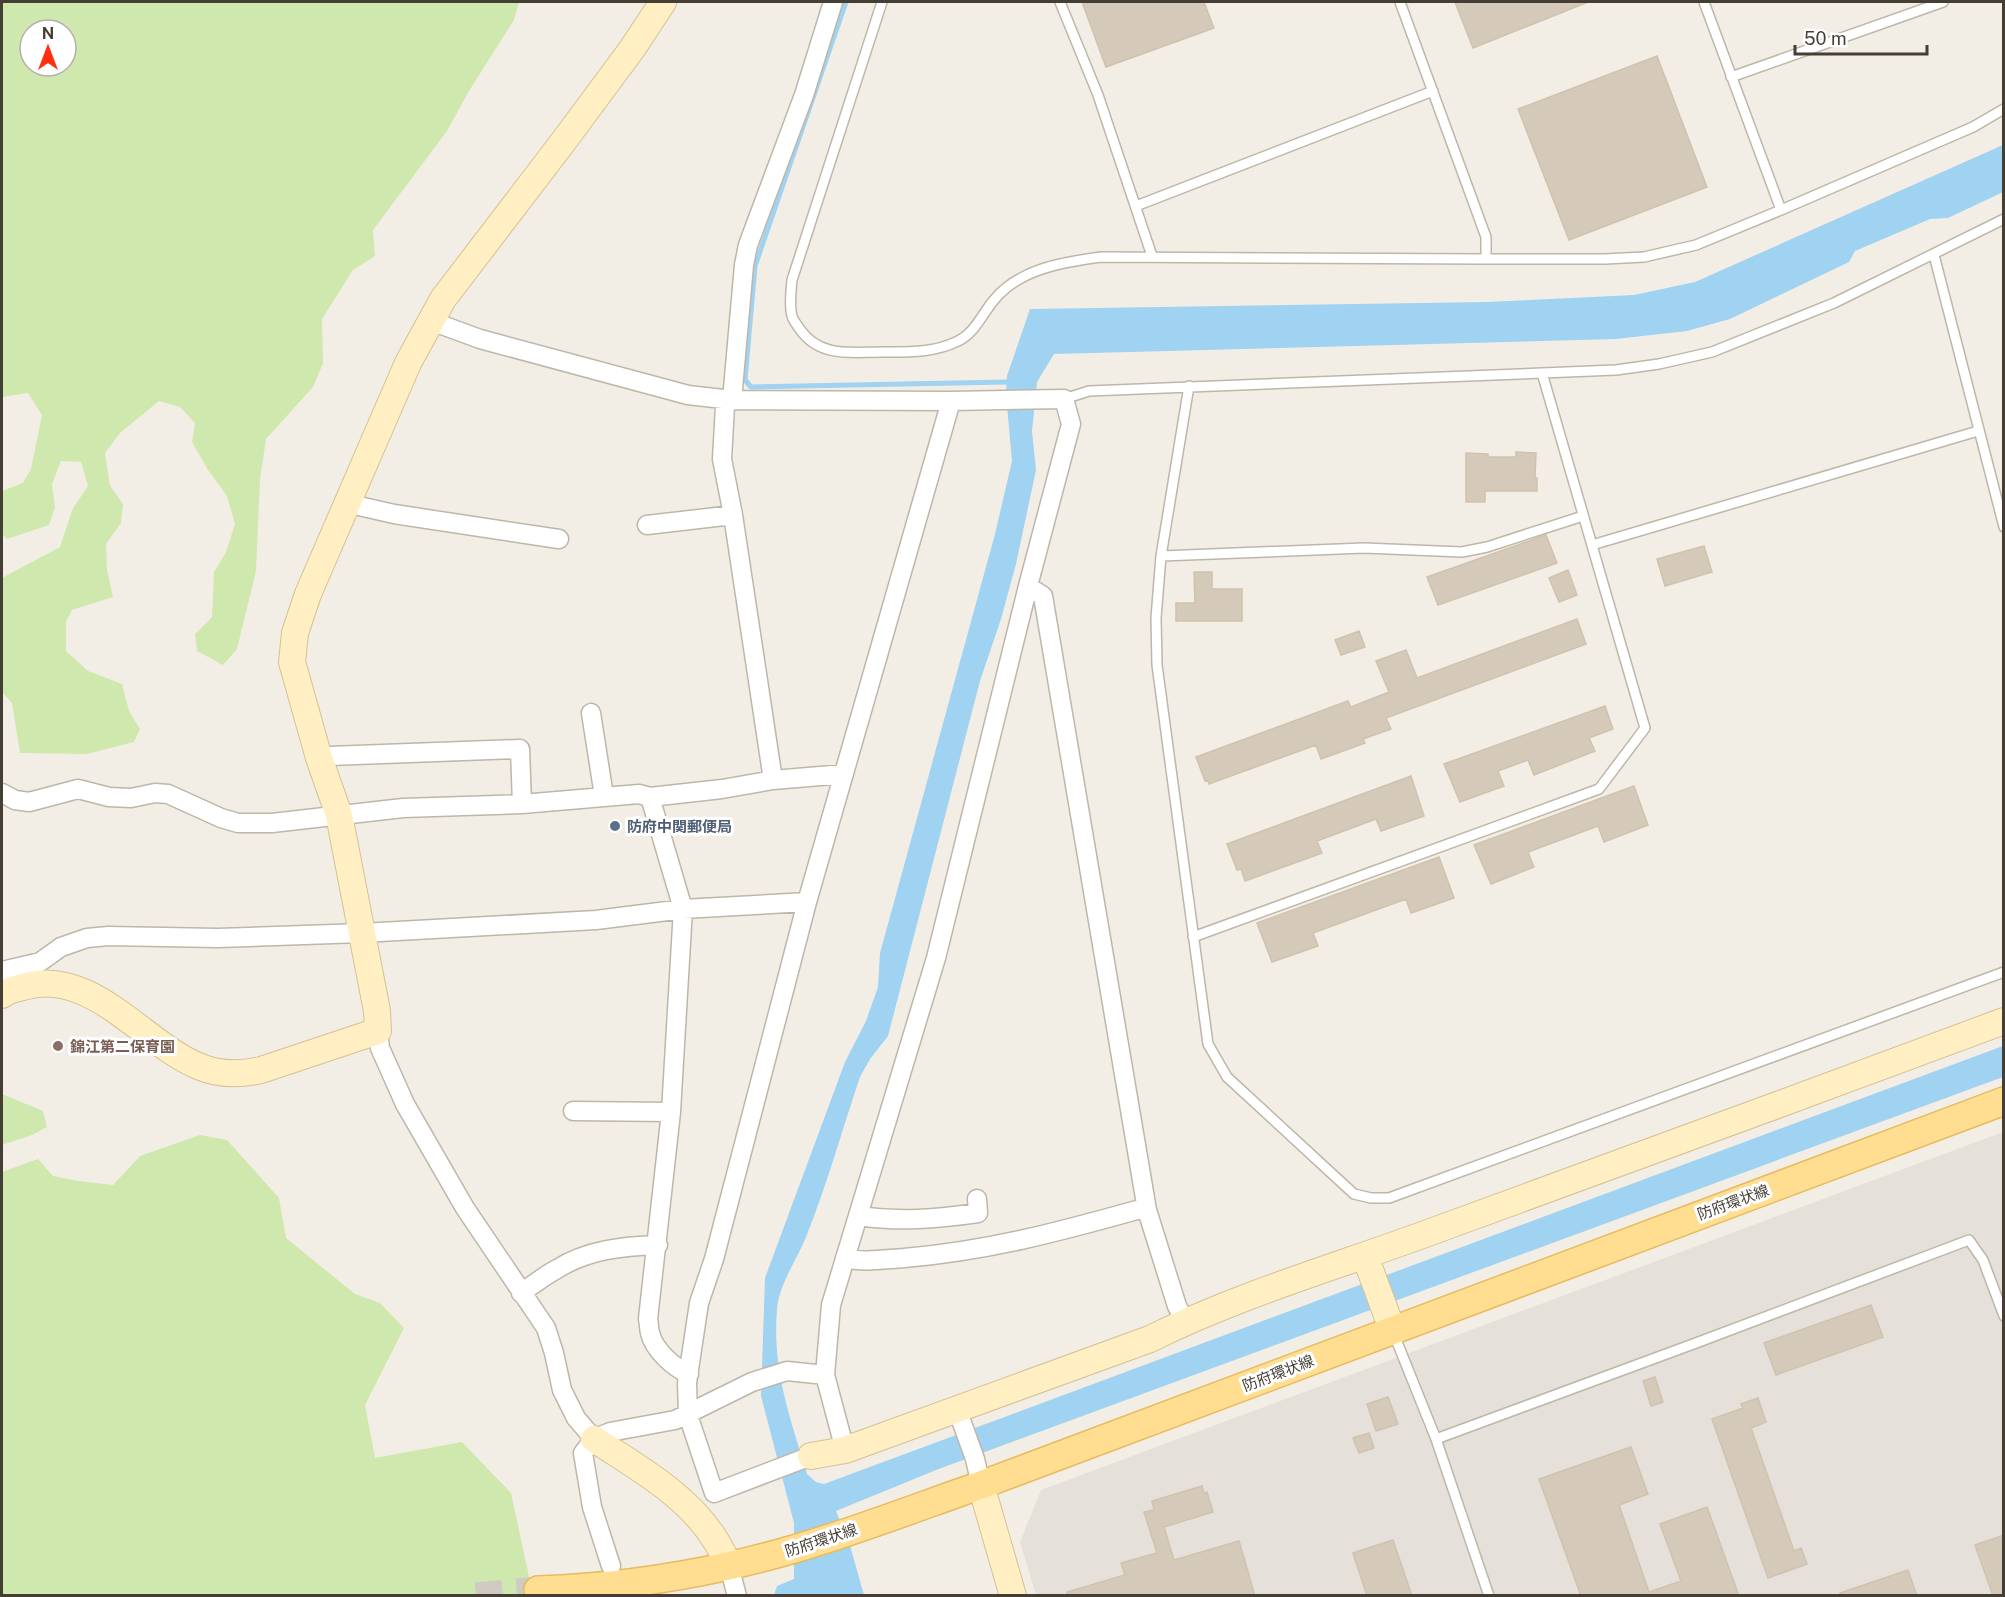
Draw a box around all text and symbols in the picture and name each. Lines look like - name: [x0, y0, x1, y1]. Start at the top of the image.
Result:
- north arrow: [18, 18, 78, 78]
- scale bar: [1795, 18, 1927, 56]
- text: N: [42, 24, 54, 43]
- text: 50 m: [1804, 28, 1847, 49]
- place label: 防府中関郵便局: [627, 818, 732, 835]
- marker: 防府中関郵便局: [608, 819, 622, 833]
- place label: 錦江第二保育園: [70, 1038, 175, 1055]
- marker: 錦江第二保育園: [51, 1039, 65, 1053]
- street label: 防府環状線: [1695, 1181, 1771, 1223]
- street label: 防府環状線: [1240, 1352, 1316, 1394]
- street label: 防府環状線: [783, 1520, 859, 1560]

